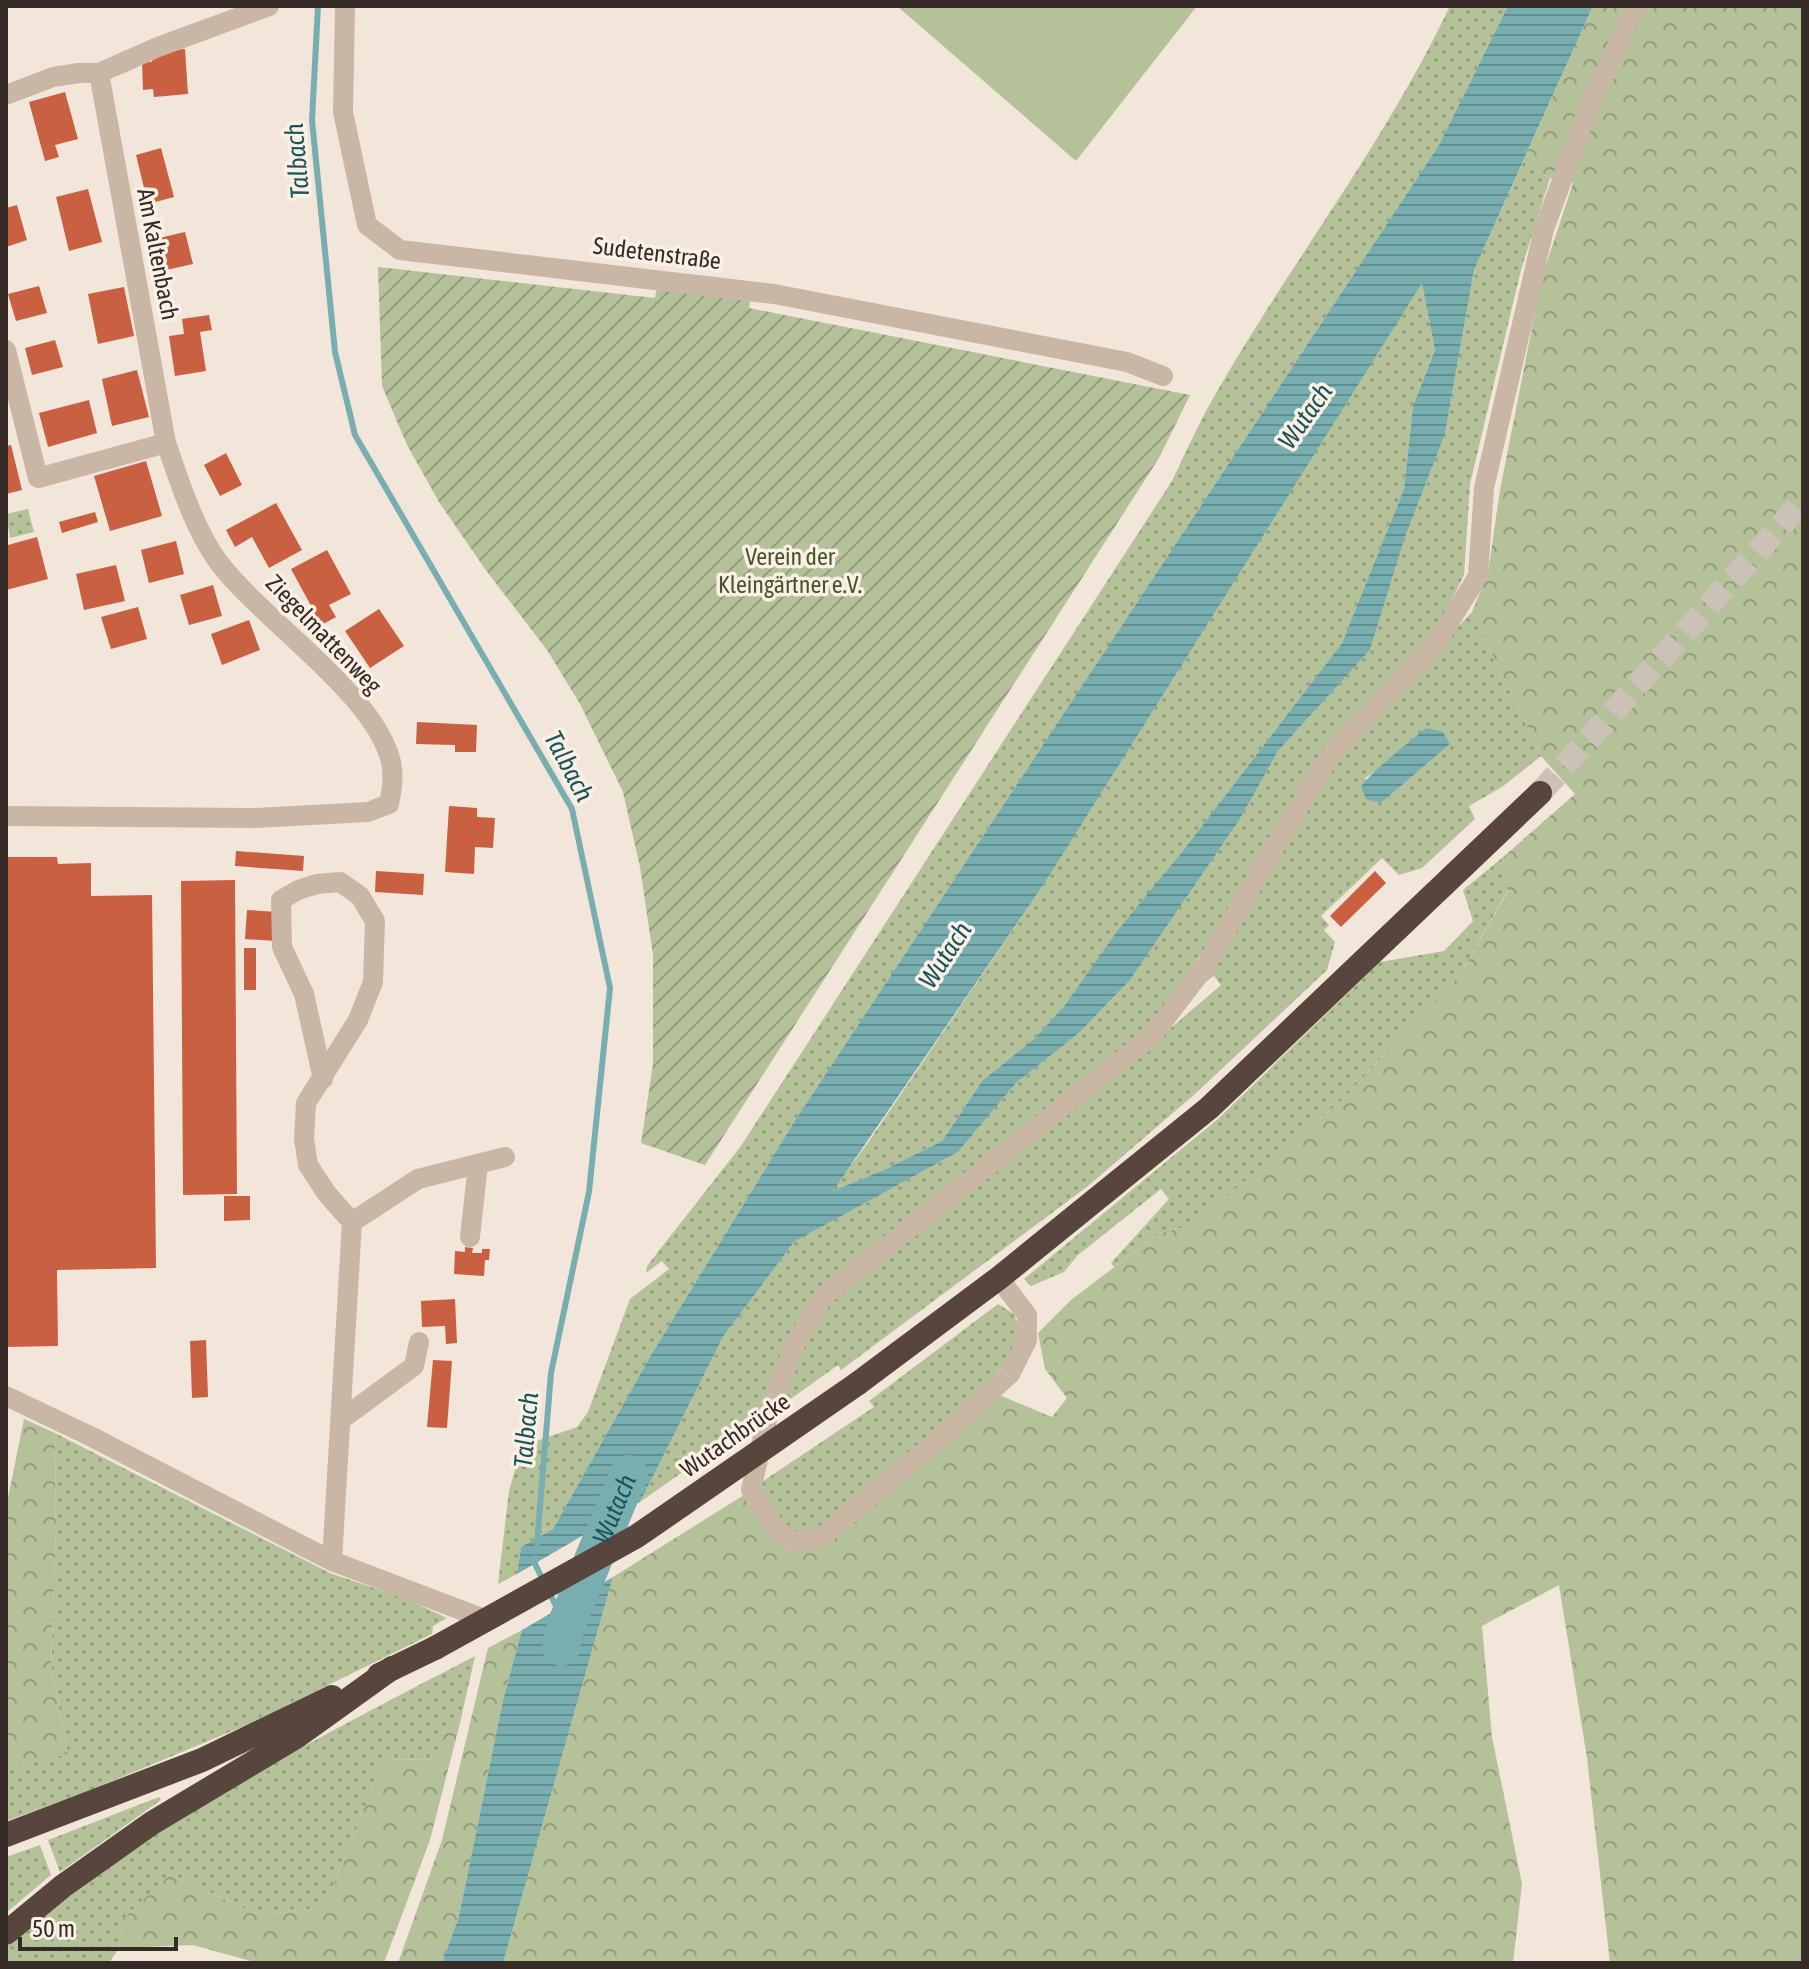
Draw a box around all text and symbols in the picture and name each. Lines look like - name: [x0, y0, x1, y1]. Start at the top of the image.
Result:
- water label: Talbach: [279, 122, 315, 200]
- street label: Am Kaltenbach: [132, 186, 184, 322]
- street label: Sudetenstraße: [592, 232, 722, 274]
- water label: Wutach: [1272, 377, 1338, 454]
- park label: Verein der Kleingärtner e.V.: [718, 543, 862, 598]
- street label: Ziegelmattenweg: [261, 569, 388, 699]
- water label: Talbach: [538, 726, 600, 807]
- water label: Wutach: [913, 916, 978, 994]
- street label: Wutachbrücke: [675, 1387, 795, 1483]
- water label: Talbach: [508, 1391, 544, 1469]
- water label: Wutach: [586, 1470, 642, 1549]
- scale bar: [20, 1901, 176, 1951]
- text: 50 m: [32, 1915, 75, 1942]

